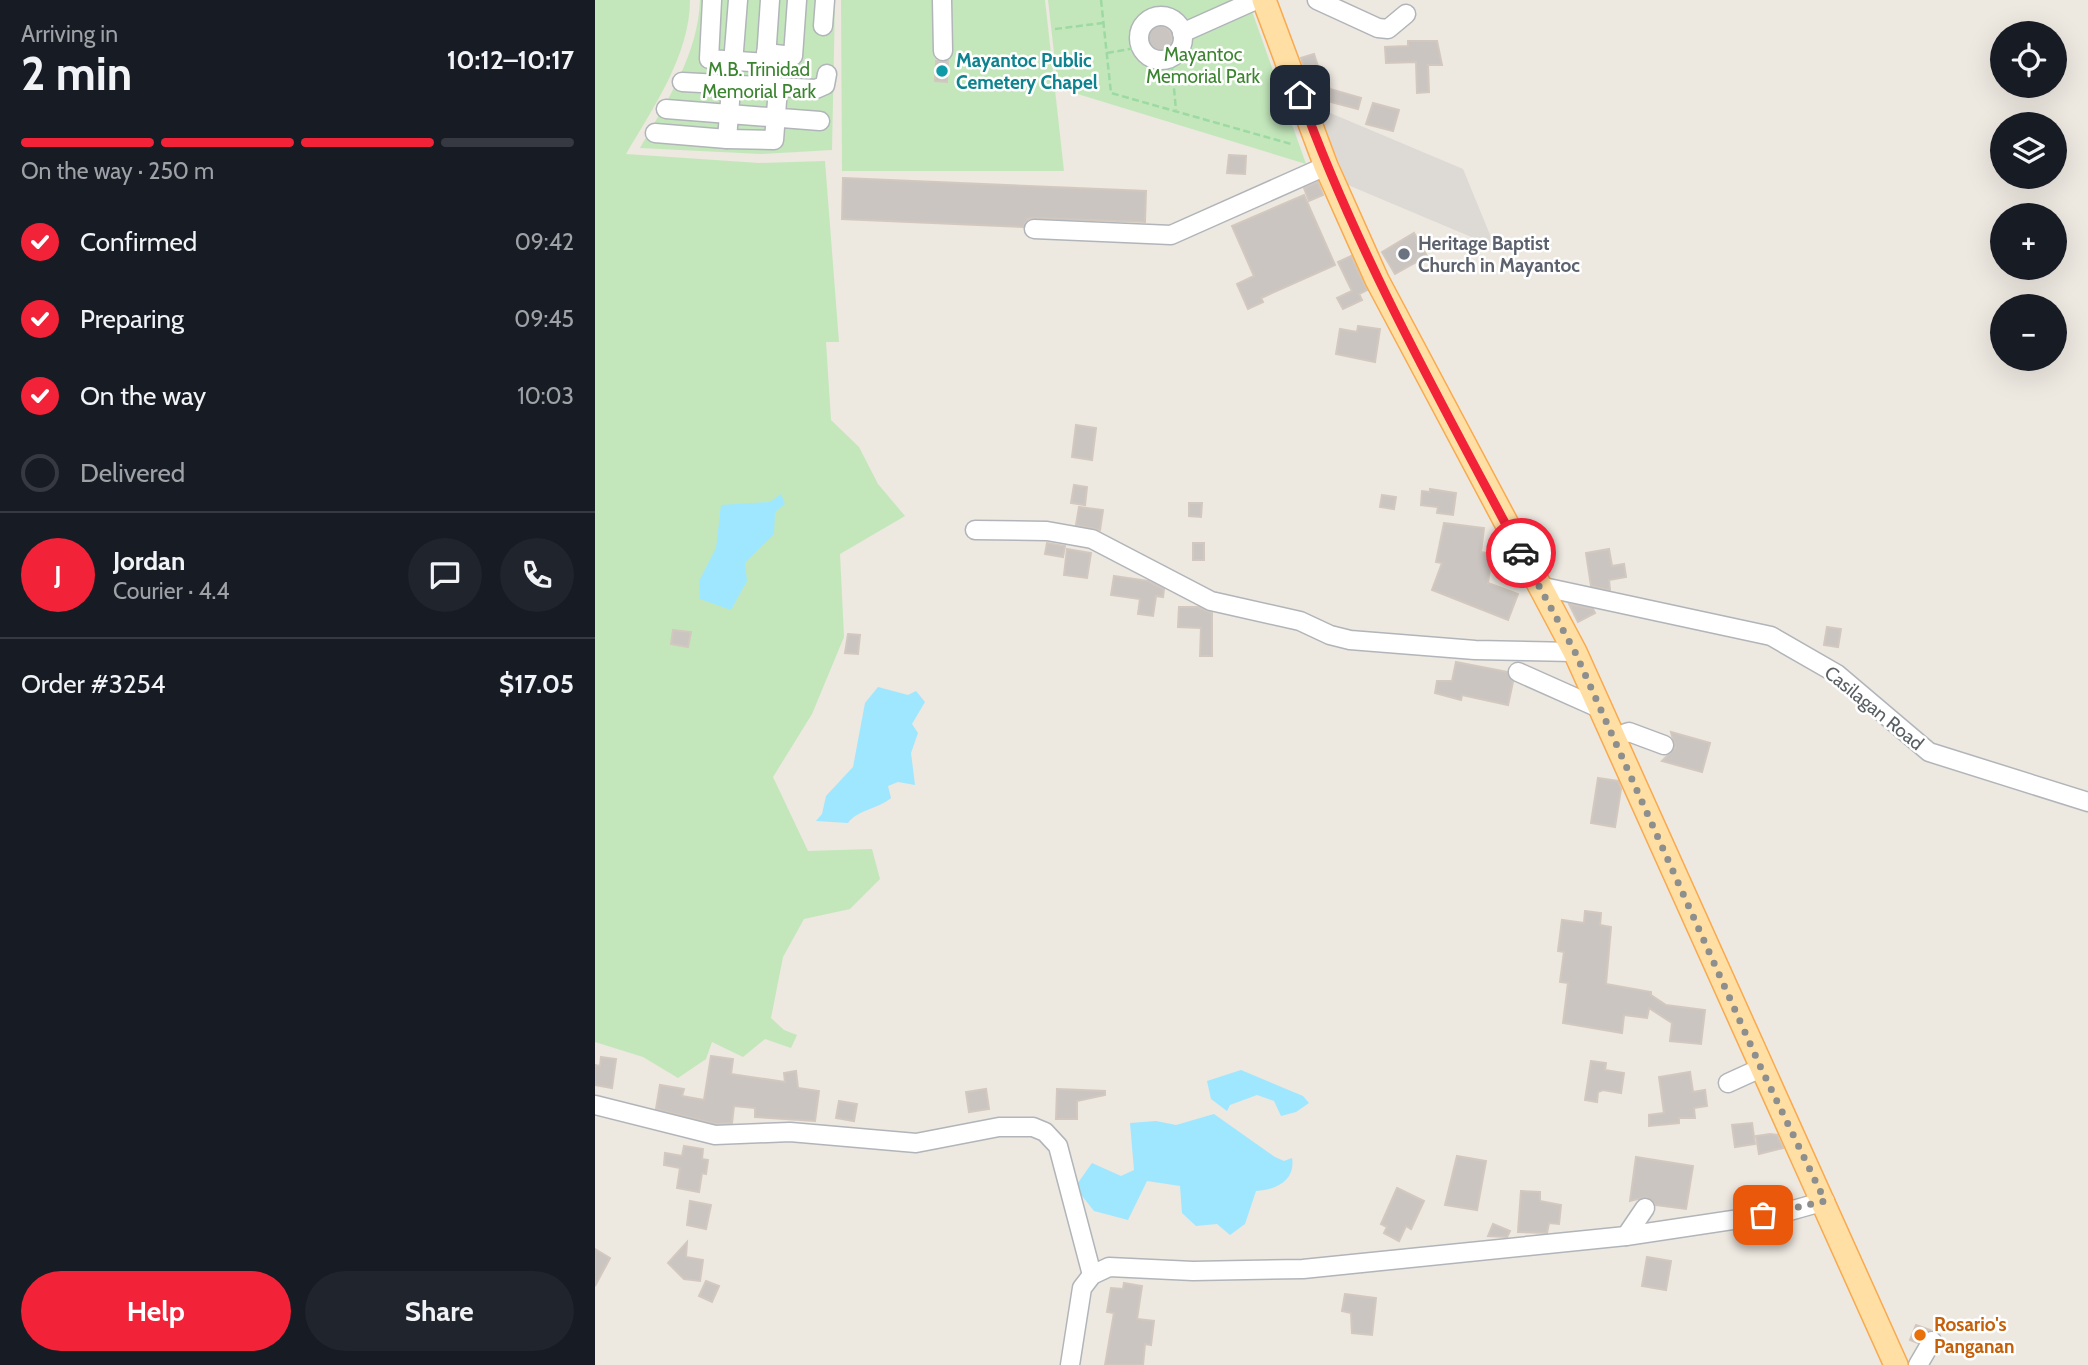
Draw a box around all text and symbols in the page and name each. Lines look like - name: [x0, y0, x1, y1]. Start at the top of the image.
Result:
- text: Arriving in: [21, 20, 118, 48]
- map controls: [1990, 21, 2067, 371]
- button: locate: [1990, 21, 2067, 98]
- park label: Mayantoc Memorial Park: [1146, 43, 1261, 88]
- text: 10:12–10:17: [447, 44, 574, 76]
- text: 2 min: [21, 46, 132, 102]
- place label: Mayantoc Public Cemetery Chapel: [956, 49, 1098, 94]
- park label: M.B. Trinidad Memorial Park: [702, 58, 817, 103]
- marker: Mayantoc Public Cemetery Chapel: [934, 63, 950, 79]
- pin: [1270, 65, 1330, 125]
- icon: home: [1281, 76, 1319, 114]
- button: layers: [1990, 112, 2067, 189]
- text: On the way · 250 m: [21, 157, 214, 185]
- button: +: [1990, 203, 2067, 280]
- icon: check: [21, 223, 59, 261]
- text: Confirmed: [80, 226, 197, 258]
- text: 09:42: [515, 228, 574, 256]
- place label: Heritage Baptist Church in Mayantoc: [1418, 232, 1580, 277]
- marker: Heritage Baptist Church in Mayantoc: [1396, 246, 1412, 262]
- button: −: [1990, 294, 2067, 371]
- icon: check: [21, 300, 59, 338]
- text: Preparing: [80, 303, 184, 335]
- text: 09:45: [514, 305, 574, 333]
- icon: check: [21, 377, 59, 415]
- text: On the way: [80, 380, 206, 412]
- text: 10:03: [517, 382, 574, 410]
- text: Delivered: [80, 457, 185, 489]
- courier: [1486, 518, 1556, 588]
- icon: car: [1502, 534, 1540, 572]
- button: chat: [408, 538, 482, 612]
- button: phone: [500, 538, 574, 612]
- text: Jordan: [113, 545, 185, 577]
- text: J: [54, 559, 62, 591]
- text: Courier · 4.4: [113, 577, 230, 605]
- street label: Casilagan Road: [1820, 661, 1928, 755]
- text: Order #3254: [21, 668, 166, 700]
- text: $17.05: [499, 668, 574, 700]
- pin: [1733, 1185, 1793, 1245]
- icon: bag: [1744, 1196, 1782, 1234]
- button: Help: [21, 1271, 291, 1351]
- button: Share: [305, 1271, 574, 1351]
- place label: Rosario's Panganan: [1934, 1313, 2014, 1358]
- marker: Rosario's Panganan: [1912, 1327, 1928, 1343]

